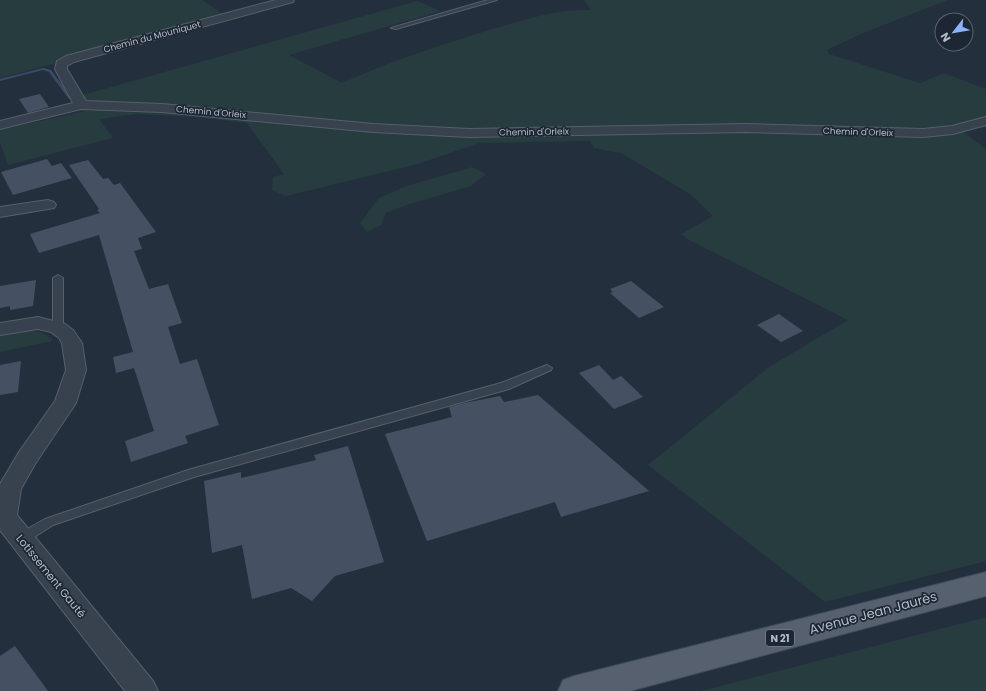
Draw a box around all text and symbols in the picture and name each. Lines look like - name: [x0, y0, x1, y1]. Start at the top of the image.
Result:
- north arrow: [934, 12, 974, 52]
- street label: Chemin du Mouniquet: [102, 18, 202, 56]
- text: N: [936, 29, 954, 45]
- street label: Chemin d'Orleix: [176, 103, 247, 121]
- street label: Chemin d'Orleix: [499, 125, 570, 139]
- street label: Chemin d'Orleix: [823, 125, 894, 139]
- street label: Lotissement Gauté: [12, 531, 90, 621]
- street label: Avenue Jean Jaurès: [807, 587, 939, 639]
- road number: N 21: [766, 630, 794, 646]

